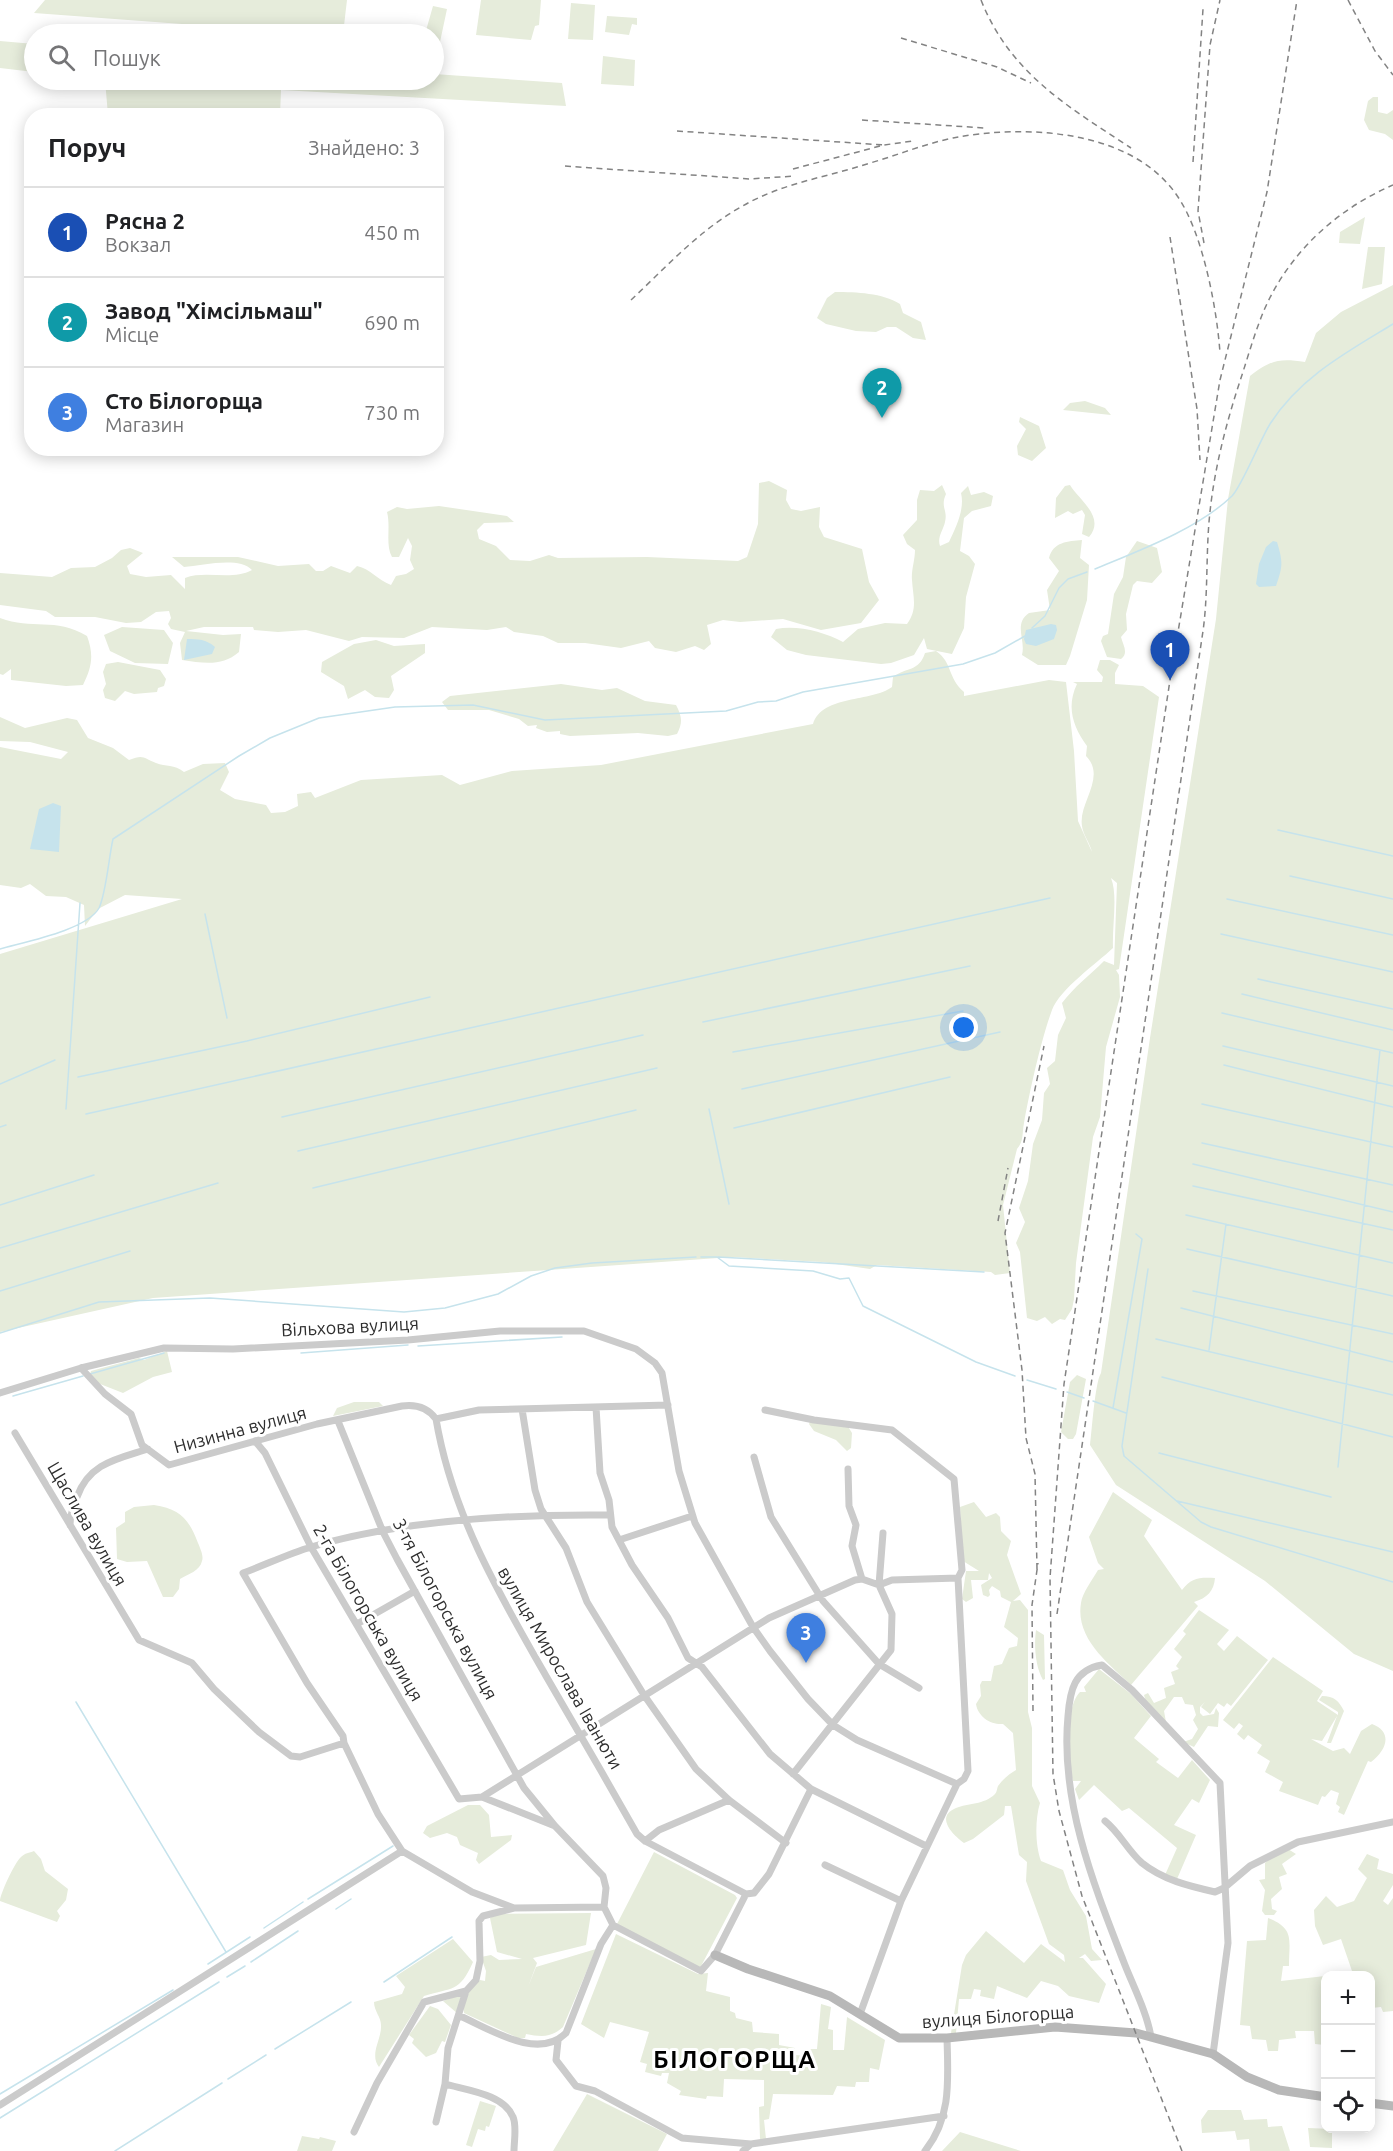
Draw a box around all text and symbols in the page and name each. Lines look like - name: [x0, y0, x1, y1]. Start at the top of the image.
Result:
- search box: [24, 24, 444, 90]
- icon: search: [45, 41, 78, 74]
- text: Пошук: [93, 45, 161, 70]
- text: Поруч: [48, 133, 126, 162]
- text: Знайдено: 3: [308, 136, 420, 159]
- text: Рясна 2: [105, 208, 185, 233]
- text: 1: [62, 221, 73, 244]
- text: 450 m: [364, 221, 420, 244]
- text: Вокзал: [105, 233, 171, 256]
- text: Завод "Хімсільмаш": [105, 298, 323, 323]
- text: 2: [62, 311, 73, 334]
- text: 690 m: [364, 311, 420, 334]
- text: Місце: [105, 323, 159, 346]
- pin: 2: [862, 368, 902, 418]
- text: Сто Білогорща: [105, 388, 263, 413]
- text: 3: [62, 401, 73, 424]
- text: 730 m: [364, 401, 420, 424]
- text: Магазин: [105, 413, 184, 436]
- pin: 1: [1150, 630, 1190, 680]
- your location: [949, 1013, 978, 1042]
- street label: Вільхова вулиця: [281, 1312, 419, 1340]
- street label: Низинна вулиця: [171, 1402, 308, 1456]
- street label: Щаслива вулиця: [44, 1458, 131, 1589]
- street label: 3-тя Білогорська вулиця: [390, 1515, 502, 1702]
- street label: 2-га Білогорська вулиця: [310, 1521, 428, 1704]
- street label: вулиця Мирослава Іванюти: [495, 1563, 627, 1772]
- pin: 3: [786, 1614, 826, 1663]
- map controls: [1321, 1971, 1375, 2133]
- button: +: [1321, 1971, 1375, 2025]
- street label: вулиця Білогорща: [921, 2001, 1075, 2031]
- button: −: [1321, 2025, 1375, 2079]
- district label: БІЛОГОРЩА: [653, 2046, 817, 2073]
- button: locate: [1321, 2079, 1375, 2133]

